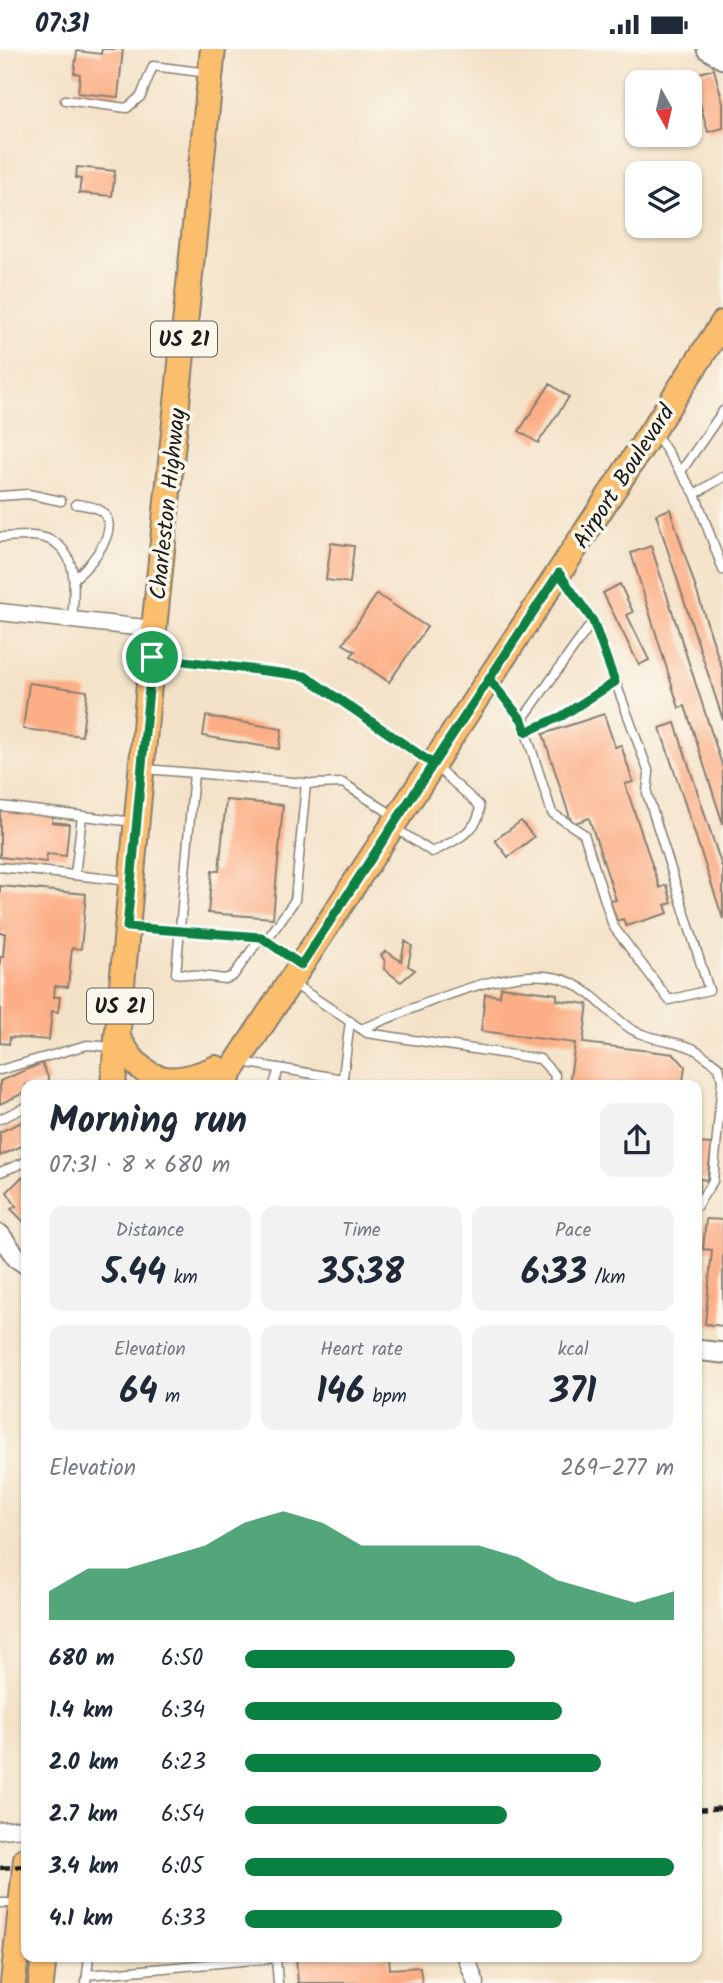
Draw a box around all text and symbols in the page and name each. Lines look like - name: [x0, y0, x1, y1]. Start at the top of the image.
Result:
- text: 07:31: [35, 4, 89, 46]
- north arrow: [625, 70, 702, 147]
- map controls: [625, 70, 702, 238]
- button: layers: [625, 161, 702, 238]
- road number: US 21: [151, 321, 217, 357]
- street label: Airport Boulevard: [564, 397, 685, 556]
- street label: Charleston Highway: [141, 407, 197, 602]
- pin: [122, 627, 182, 687]
- icon: arrive: [133, 638, 171, 676]
- road number: US 21: [87, 989, 153, 1023]
- text: Morning run: [49, 1092, 247, 1152]
- button: share: [600, 1103, 674, 1177]
- text: 07:31 · 8 × 680 m: [49, 1148, 230, 1184]
- text: Distance: [116, 1216, 184, 1246]
- text: Time: [342, 1216, 381, 1246]
- text: Pace: [555, 1216, 591, 1246]
- text: 5.44: [102, 1246, 166, 1302]
- text: 35:38: [319, 1246, 404, 1302]
- text: 6:33: [521, 1246, 587, 1302]
- text: km: [166, 1263, 198, 1293]
- text: /km: [587, 1263, 625, 1293]
- text: Elevation: [114, 1335, 186, 1365]
- text: Heart rate: [320, 1335, 403, 1365]
- text: kcal: [558, 1335, 589, 1365]
- text: 64: [119, 1365, 157, 1421]
- text: 146: [316, 1365, 365, 1421]
- text: 371: [550, 1365, 596, 1421]
- text: m: [157, 1382, 180, 1412]
- text: bpm: [365, 1382, 407, 1412]
- text: Elevation: [49, 1451, 136, 1487]
- text: 269–277 m: [560, 1451, 674, 1487]
- text: 680 m: [49, 1641, 115, 1677]
- text: 6:50: [161, 1641, 203, 1677]
- text: 1.4 km: [49, 1693, 113, 1729]
- text: 6:34: [161, 1693, 205, 1729]
- text: 2.0 km: [49, 1745, 119, 1781]
- text: 6:23: [161, 1745, 206, 1781]
- text: 2.7 km: [49, 1797, 118, 1833]
- text: 6:54: [161, 1797, 204, 1833]
- text: 3.4 km: [49, 1849, 119, 1885]
- text: 6:05: [161, 1849, 203, 1885]
- text: 4.1 km: [49, 1901, 113, 1937]
- text: 6:33: [161, 1901, 206, 1937]

